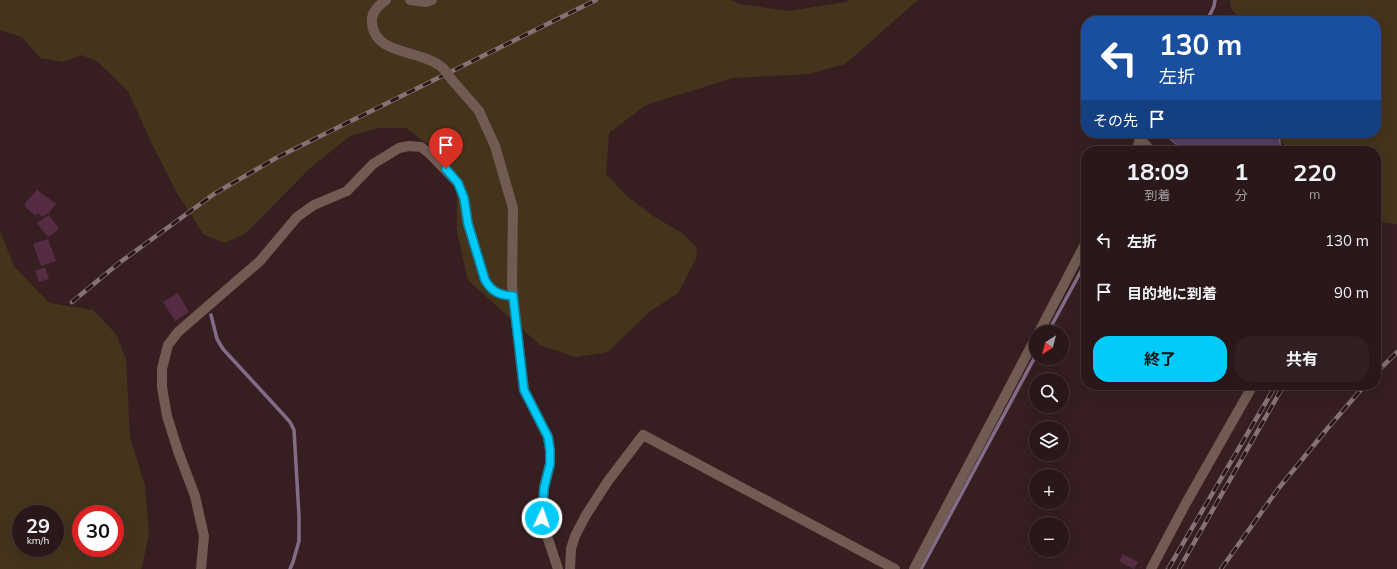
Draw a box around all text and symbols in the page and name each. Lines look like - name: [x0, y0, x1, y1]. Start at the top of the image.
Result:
- text: 130 m: [1159, 27, 1242, 62]
- icon: left: [1093, 32, 1145, 84]
- text: 左折: [1159, 65, 1195, 88]
- icon: arrive: [1146, 108, 1168, 130]
- text: その先: [1093, 111, 1138, 130]
- pin: [429, 128, 463, 169]
- icon: arrive: [435, 134, 457, 156]
- text: 18:09: [1126, 156, 1189, 186]
- text: 1: [1234, 156, 1248, 186]
- text: 220: [1293, 157, 1336, 187]
- text: m: [1309, 186, 1320, 202]
- text: 到着: [1144, 187, 1170, 203]
- text: 分: [1235, 187, 1248, 203]
- icon: left: [1093, 229, 1115, 251]
- text: 130 m: [1325, 231, 1369, 250]
- text: 左折: [1127, 232, 1157, 251]
- icon: arrive: [1093, 281, 1115, 303]
- text: 90 m: [1334, 283, 1369, 302]
- text: 目的地に到着: [1127, 284, 1217, 303]
- north arrow: [1029, 325, 1069, 365]
- map controls: [1029, 325, 1069, 557]
- button: 終了: [1093, 336, 1227, 382]
- button: 共有: [1235, 336, 1369, 382]
- button: search: [1029, 373, 1069, 413]
- button: layers: [1029, 421, 1069, 461]
- button: +: [1029, 469, 1069, 509]
- position arrow: [521, 497, 563, 539]
- speed limit sign: 30: [72, 505, 124, 557]
- text: 29: [26, 513, 50, 538]
- button: −: [1029, 517, 1069, 557]
- text: km/h: [27, 534, 49, 547]

